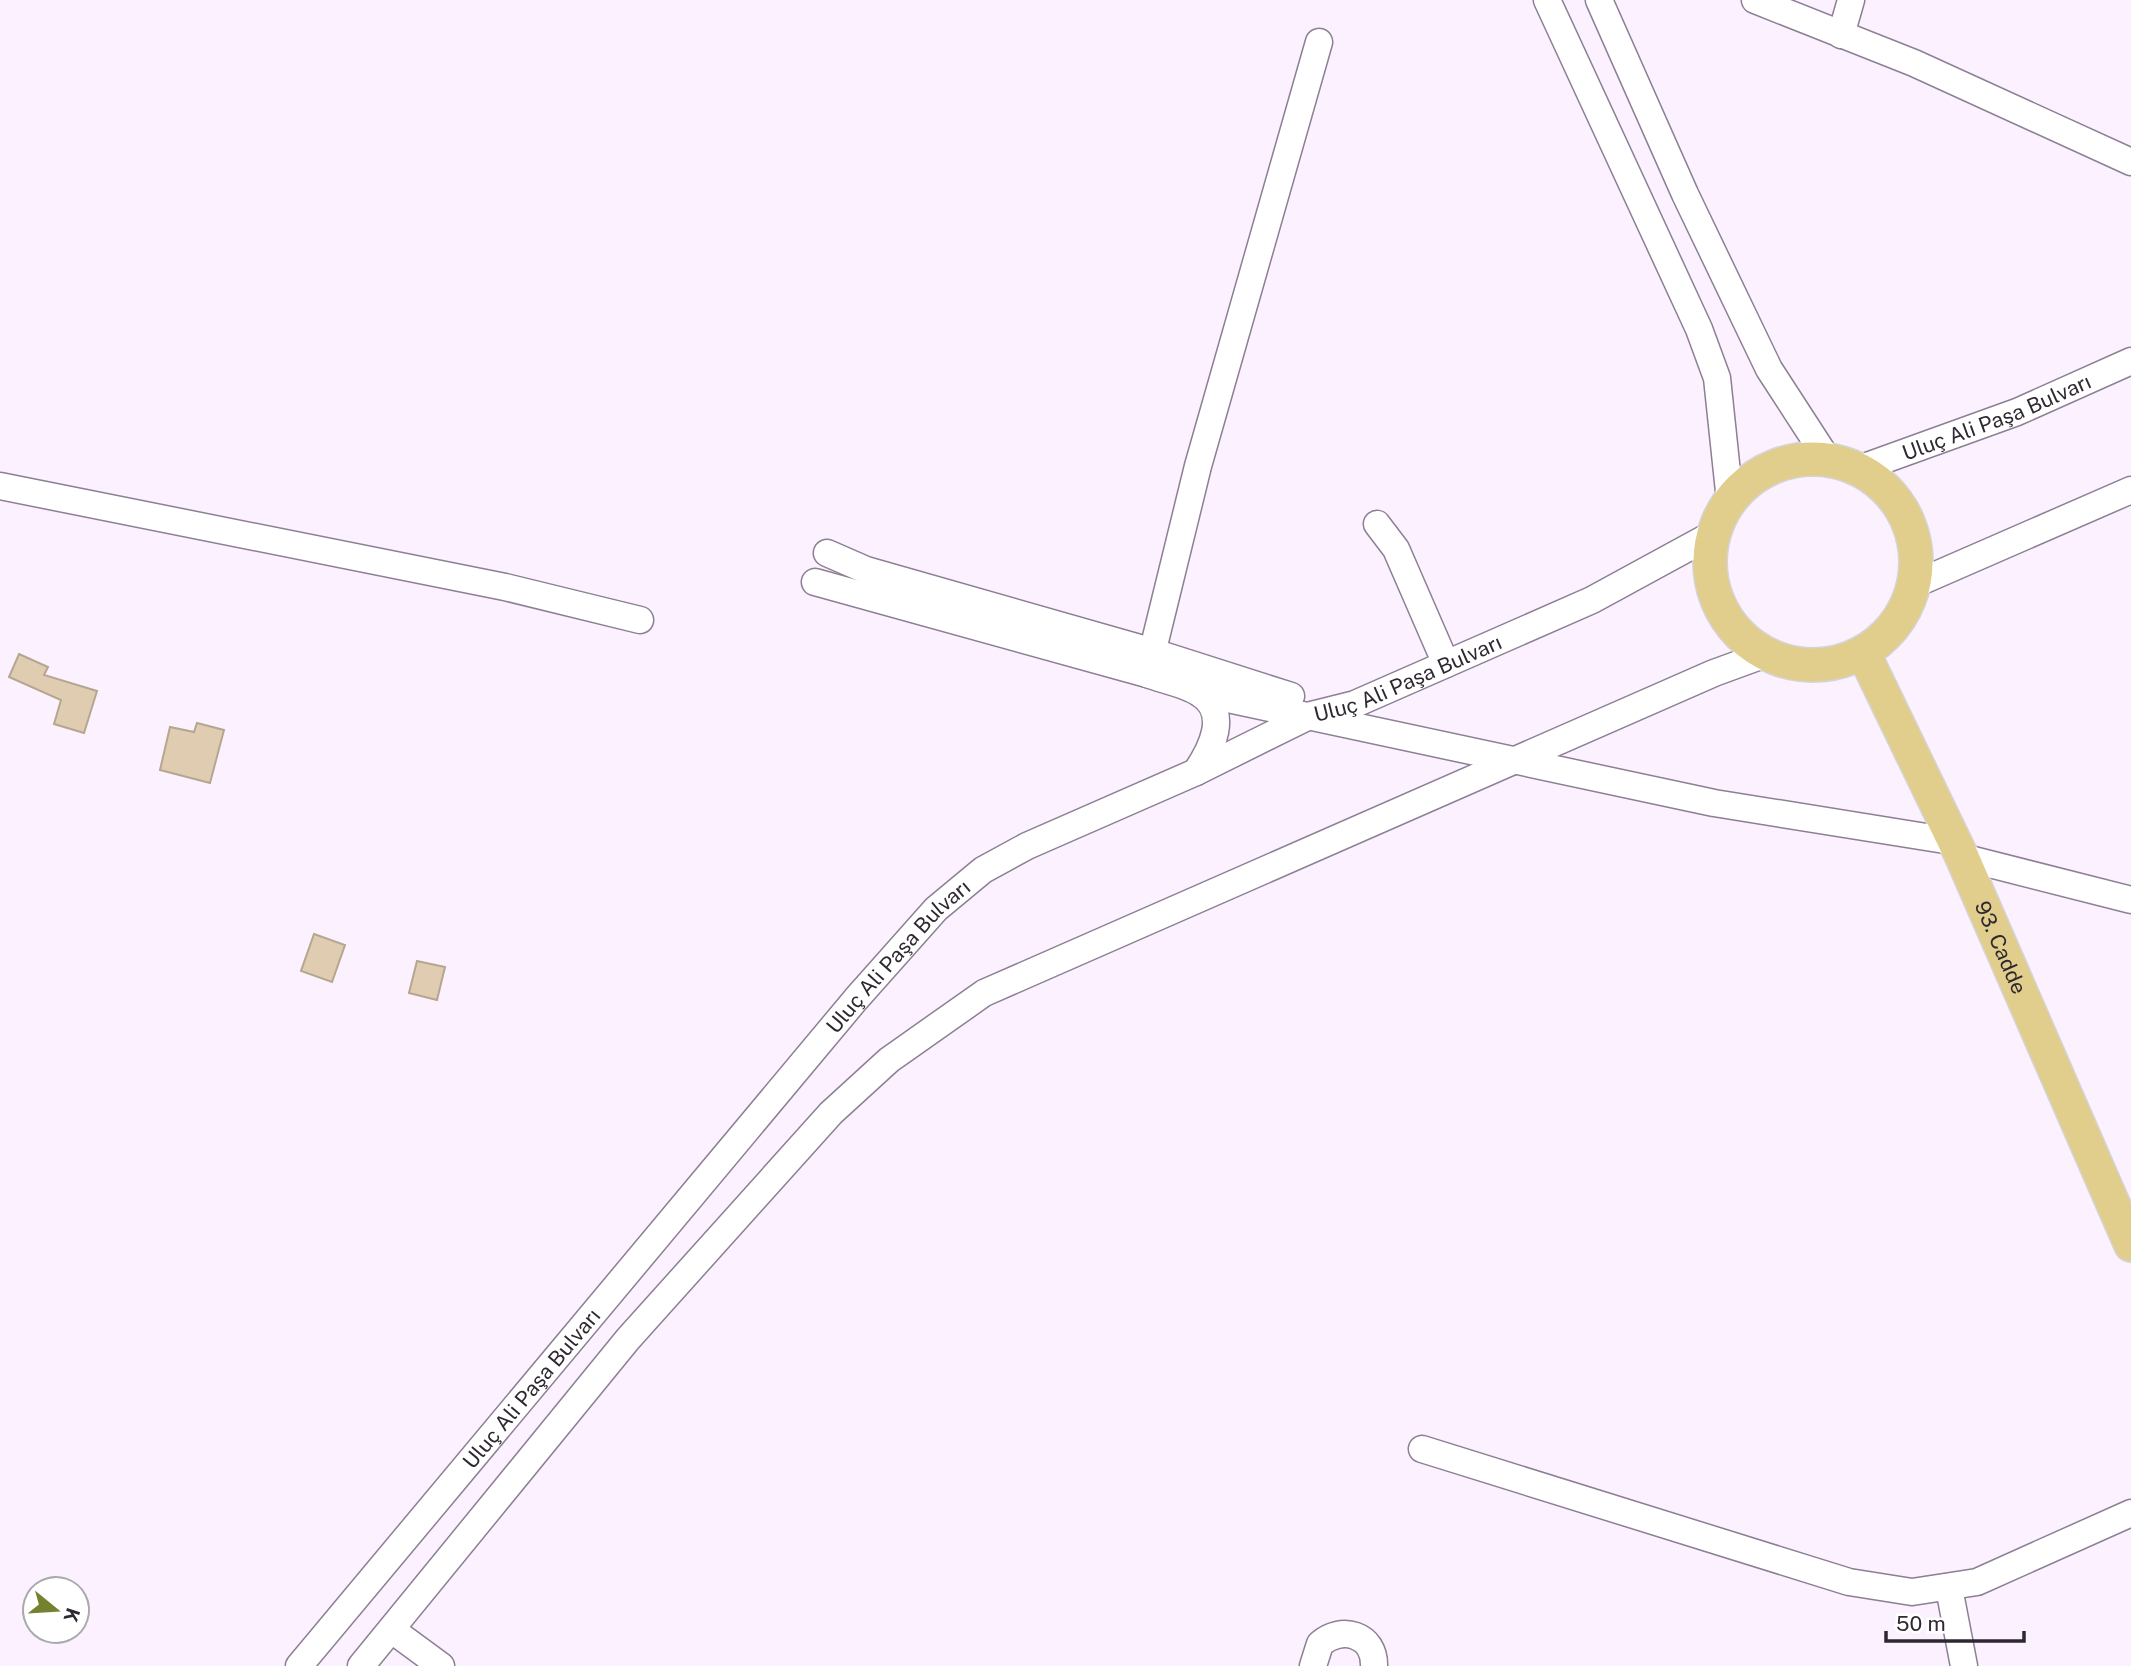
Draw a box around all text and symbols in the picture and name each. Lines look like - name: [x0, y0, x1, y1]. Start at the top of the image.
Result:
- street label: Uluç Ali Paşa Bulvarı: [1899, 368, 2095, 465]
- street label: Uluç Ali Paşa Bulvarı: [1311, 629, 1505, 726]
- street label: Uluç Ali Paşa Bulvarı: [821, 874, 975, 1038]
- street label: 93. Cadde: [1970, 897, 2032, 997]
- street label: Uluç Ali Paşa Bulvarı: [457, 1303, 605, 1473]
- north arrow: [21, 1575, 91, 1645]
- scale bar: [1886, 1600, 2024, 1644]
- text: K: [59, 1605, 85, 1625]
- text: 50 m: [1896, 1611, 1946, 1636]

